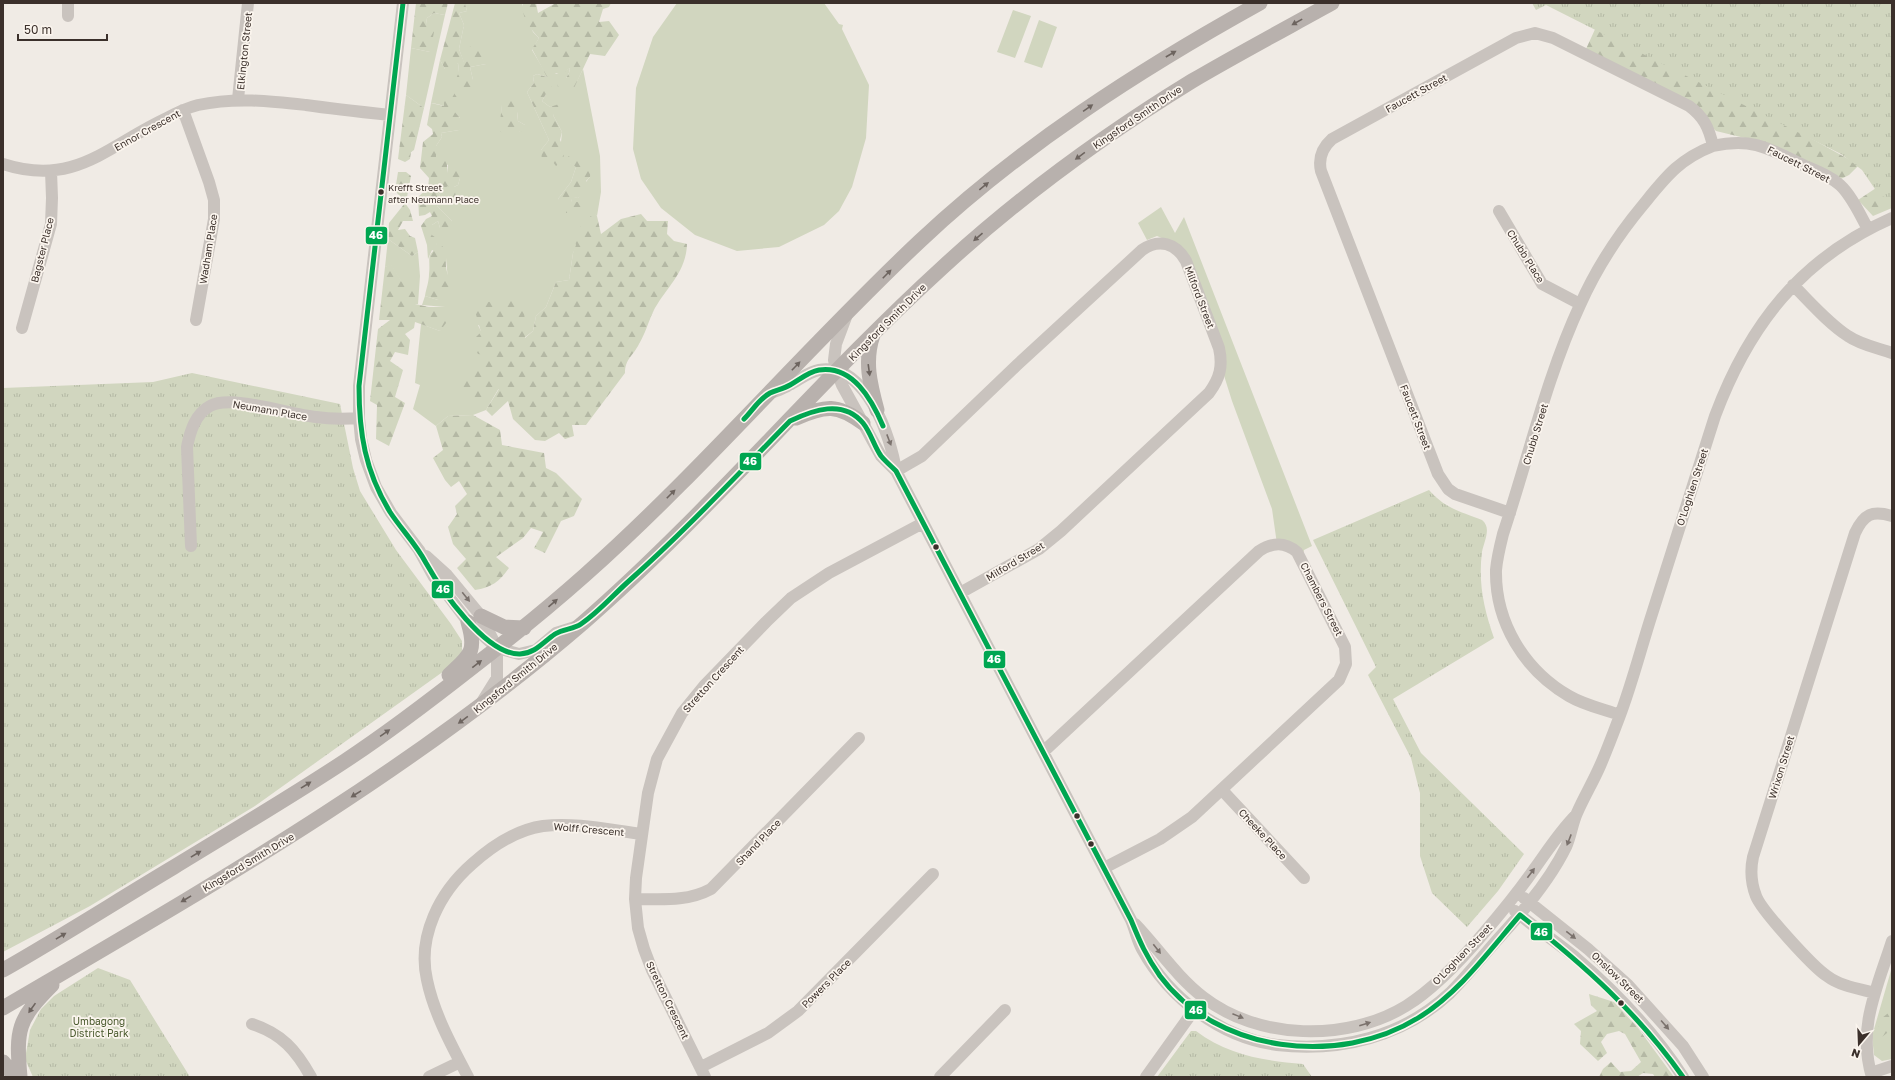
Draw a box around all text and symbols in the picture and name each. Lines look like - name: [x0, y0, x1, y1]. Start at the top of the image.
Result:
- street label: Elkington Street: [234, 11, 254, 91]
- scale bar: [18, 16, 107, 42]
- one-way arrow: [1292, 18, 1303, 25]
- text: 50 m: [24, 22, 52, 37]
- one-way arrow: [1165, 50, 1177, 57]
- street label: Faucett Street: [1383, 71, 1449, 115]
- street label: Kingsford Smith Drive: [1090, 83, 1184, 151]
- one-way arrow: [1082, 104, 1093, 112]
- street label: Ennor Crescent: [112, 107, 182, 153]
- street label: Faucett Street: [1766, 143, 1832, 185]
- one-way arrow: [1074, 152, 1085, 160]
- place label: Krefft Street after Neumann Place: [388, 182, 479, 205]
- one-way arrow: [978, 182, 989, 191]
- marker: Krefft Street after Neumann Place: [376, 187, 386, 197]
- street label: Wadham Place: [197, 213, 219, 285]
- street label: Bagster Place: [28, 216, 56, 284]
- line badge: 46: [365, 226, 388, 245]
- street label: Chubb Place: [1505, 227, 1547, 285]
- text: 46: [369, 228, 383, 241]
- one-way arrow: [972, 232, 983, 241]
- street label: Milford Street: [1183, 264, 1217, 330]
- one-way arrow: [882, 269, 892, 278]
- street label: Kingsford Smith Drive: [846, 281, 928, 363]
- one-way arrow: [791, 361, 801, 371]
- one-way arrow: [866, 364, 872, 377]
- street label: Faucett Street: [1398, 383, 1434, 451]
- street label: Neumann Place: [232, 398, 308, 422]
- street label: Chubb Street: [1520, 402, 1550, 466]
- one-way arrow: [886, 435, 892, 447]
- street label: O'Loghlen Street: [1674, 447, 1710, 527]
- line badge: 46: [739, 452, 762, 471]
- text: 46: [743, 454, 757, 467]
- one-way arrow: [666, 489, 676, 499]
- street label: Milford Street: [984, 539, 1046, 583]
- unlabelled marker: [931, 542, 941, 552]
- street label: Chambers Street: [1298, 560, 1346, 638]
- line badge: 46: [431, 580, 454, 599]
- text: 46: [436, 582, 450, 595]
- one-way arrow: [461, 592, 470, 603]
- one-way arrow: [548, 598, 559, 607]
- street label: Kingsford Smith Drive: [471, 640, 560, 716]
- street label: Stretton Crescent: [680, 643, 746, 715]
- line badge: 46: [983, 650, 1006, 669]
- text: 46: [987, 652, 1001, 665]
- one-way arrow: [472, 659, 483, 668]
- one-way arrow: [457, 716, 468, 724]
- one-way arrow: [380, 729, 391, 737]
- street label: Wrixon Street: [1766, 734, 1796, 800]
- one-way arrow: [300, 782, 312, 789]
- one-way arrow: [350, 791, 362, 798]
- street label: Cheeke Place: [1236, 806, 1290, 862]
- unlabelled marker: [1072, 811, 1082, 821]
- street label: Shand Place: [733, 816, 783, 868]
- street label: Wolff Crescent: [553, 820, 625, 838]
- street label: Kingsford Smith Drive: [200, 830, 296, 894]
- one-way arrow: [1566, 834, 1572, 845]
- unlabelled marker: [1086, 839, 1096, 849]
- one-way arrow: [190, 850, 202, 857]
- one-way arrow: [1527, 868, 1535, 879]
- one-way arrow: [180, 896, 192, 903]
- street label: O'Loghlen Street: [1430, 921, 1494, 987]
- line badge: 46: [1530, 922, 1553, 941]
- text: 46: [1534, 925, 1548, 938]
- one-way arrow: [1566, 931, 1576, 939]
- one-way arrow: [56, 932, 66, 940]
- one-way arrow: [1153, 943, 1162, 954]
- street label: Onslow Street: [1589, 949, 1647, 1005]
- street label: Powers Place: [799, 956, 853, 1010]
- street label: Stretton Crescent: [644, 959, 692, 1041]
- unlabelled marker: [1616, 998, 1626, 1008]
- line badge: 46: [1184, 1000, 1207, 1020]
- one-way arrow: [28, 1002, 36, 1013]
- text: 46: [1189, 1003, 1203, 1016]
- one-way arrow: [1232, 1014, 1244, 1020]
- park label: Umbagong District Park: [69, 1015, 129, 1039]
- one-way arrow: [1359, 1020, 1371, 1026]
- one-way arrow: [1660, 1020, 1670, 1030]
- north arrow: [1839, 1024, 1879, 1064]
- text: N: [1850, 1046, 1862, 1061]

